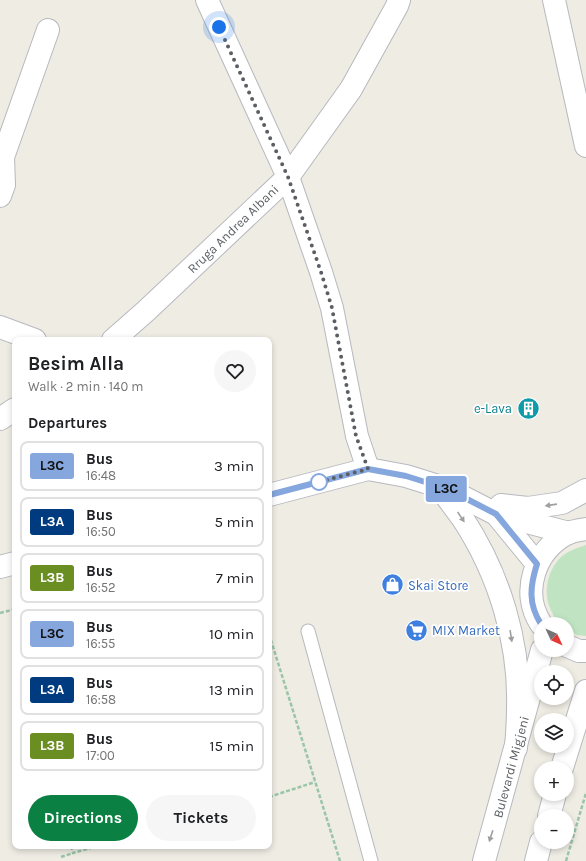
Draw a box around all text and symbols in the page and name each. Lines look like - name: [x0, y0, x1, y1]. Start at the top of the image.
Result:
- your location: [209, 17, 229, 37]
- street label: Rruga Andrea Albani: [184, 182, 282, 276]
- button: heart: [214, 350, 256, 392]
- text: Besim Alla: [28, 353, 124, 375]
- text: Walk · 2 min · 140 m: [28, 379, 143, 394]
- building icon: e-Lava: [515, 395, 541, 421]
- place label: e-Lava: [474, 401, 512, 416]
- text: Departures: [28, 414, 107, 432]
- text: Bus: [86, 450, 113, 468]
- text: L3C: [40, 457, 64, 474]
- text: 3 min: [214, 457, 254, 475]
- text: 16:48: [86, 468, 116, 483]
- unlabelled marker: [310, 473, 328, 491]
- line badge: L3C: [423, 476, 469, 502]
- text: L3C: [434, 480, 458, 497]
- one-way arrow: [544, 502, 557, 508]
- text: Bus: [86, 506, 113, 524]
- one-way arrow: [457, 512, 465, 523]
- text: L3A: [40, 513, 64, 530]
- text: 5 min: [214, 513, 254, 531]
- text: 16:50: [86, 524, 116, 539]
- text: Bus: [86, 562, 113, 580]
- text: L3B: [40, 569, 64, 586]
- text: 7 min: [216, 569, 254, 587]
- shop icon: Skai Store: [379, 572, 405, 598]
- place label: Skai Store: [408, 578, 469, 593]
- text: 16:52: [86, 580, 116, 595]
- supermarket icon: MIX Market: [404, 617, 430, 643]
- north arrow: [534, 617, 574, 657]
- map controls: [534, 617, 574, 849]
- text: Bus: [86, 618, 113, 636]
- place label: MIX Market: [432, 623, 500, 638]
- text: L3C: [40, 625, 64, 642]
- text: 10 min: [209, 625, 254, 643]
- one-way arrow: [509, 630, 515, 642]
- text: 16:55: [86, 636, 115, 651]
- button: locate: [534, 665, 574, 705]
- text: Bus: [86, 674, 113, 692]
- text: L3A: [40, 681, 64, 698]
- text: 13 min: [209, 681, 254, 699]
- text: 16:58: [86, 692, 116, 707]
- button: layers: [534, 713, 574, 753]
- street label: Bulevardi Migjeni: [490, 714, 532, 820]
- text: Bus: [86, 730, 113, 748]
- text: L3B: [40, 737, 64, 754]
- text: 15 min: [209, 737, 254, 755]
- text: 17:00: [86, 748, 115, 763]
- button: +: [534, 761, 574, 801]
- button: Directions: [28, 795, 138, 841]
- button: Tickets: [146, 795, 256, 841]
- button: −: [534, 809, 574, 849]
- one-way arrow: [488, 830, 494, 842]

